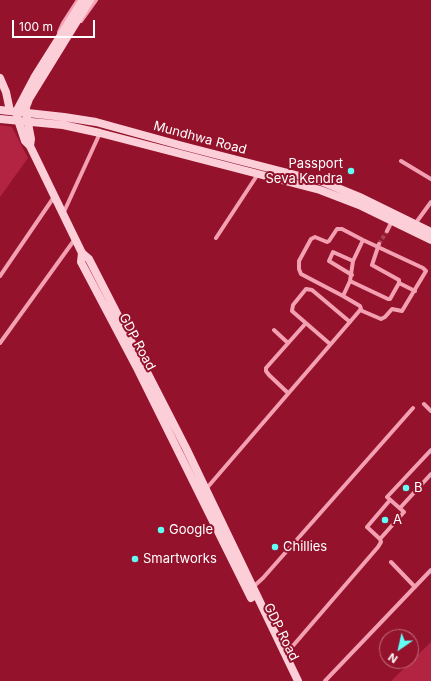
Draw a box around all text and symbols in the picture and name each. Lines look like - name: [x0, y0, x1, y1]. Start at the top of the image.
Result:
- scale bar: [14, 12, 97, 38]
- text: 100 m: [19, 19, 53, 34]
- street label: Mundhwa Road: [152, 118, 248, 158]
- place label: Passport Seva Kendra: [266, 156, 343, 187]
- marker: Passport Seva Kendra: [346, 166, 356, 176]
- street label: GDP Road: [115, 311, 159, 373]
- place label: B: [414, 480, 423, 496]
- marker: B: [401, 483, 411, 493]
- place label: A: [393, 512, 402, 528]
- marker: A: [380, 515, 390, 525]
- place label: Google: [169, 522, 213, 538]
- marker: Google: [156, 525, 166, 535]
- place label: Chillies: [283, 539, 327, 555]
- marker: Chillies: [270, 542, 280, 552]
- place label: Smartworks: [143, 551, 217, 567]
- marker: Smartworks: [130, 554, 140, 564]
- street label: GDP Road: [260, 601, 302, 663]
- north arrow: [379, 629, 419, 669]
- text: N: [385, 650, 400, 666]

